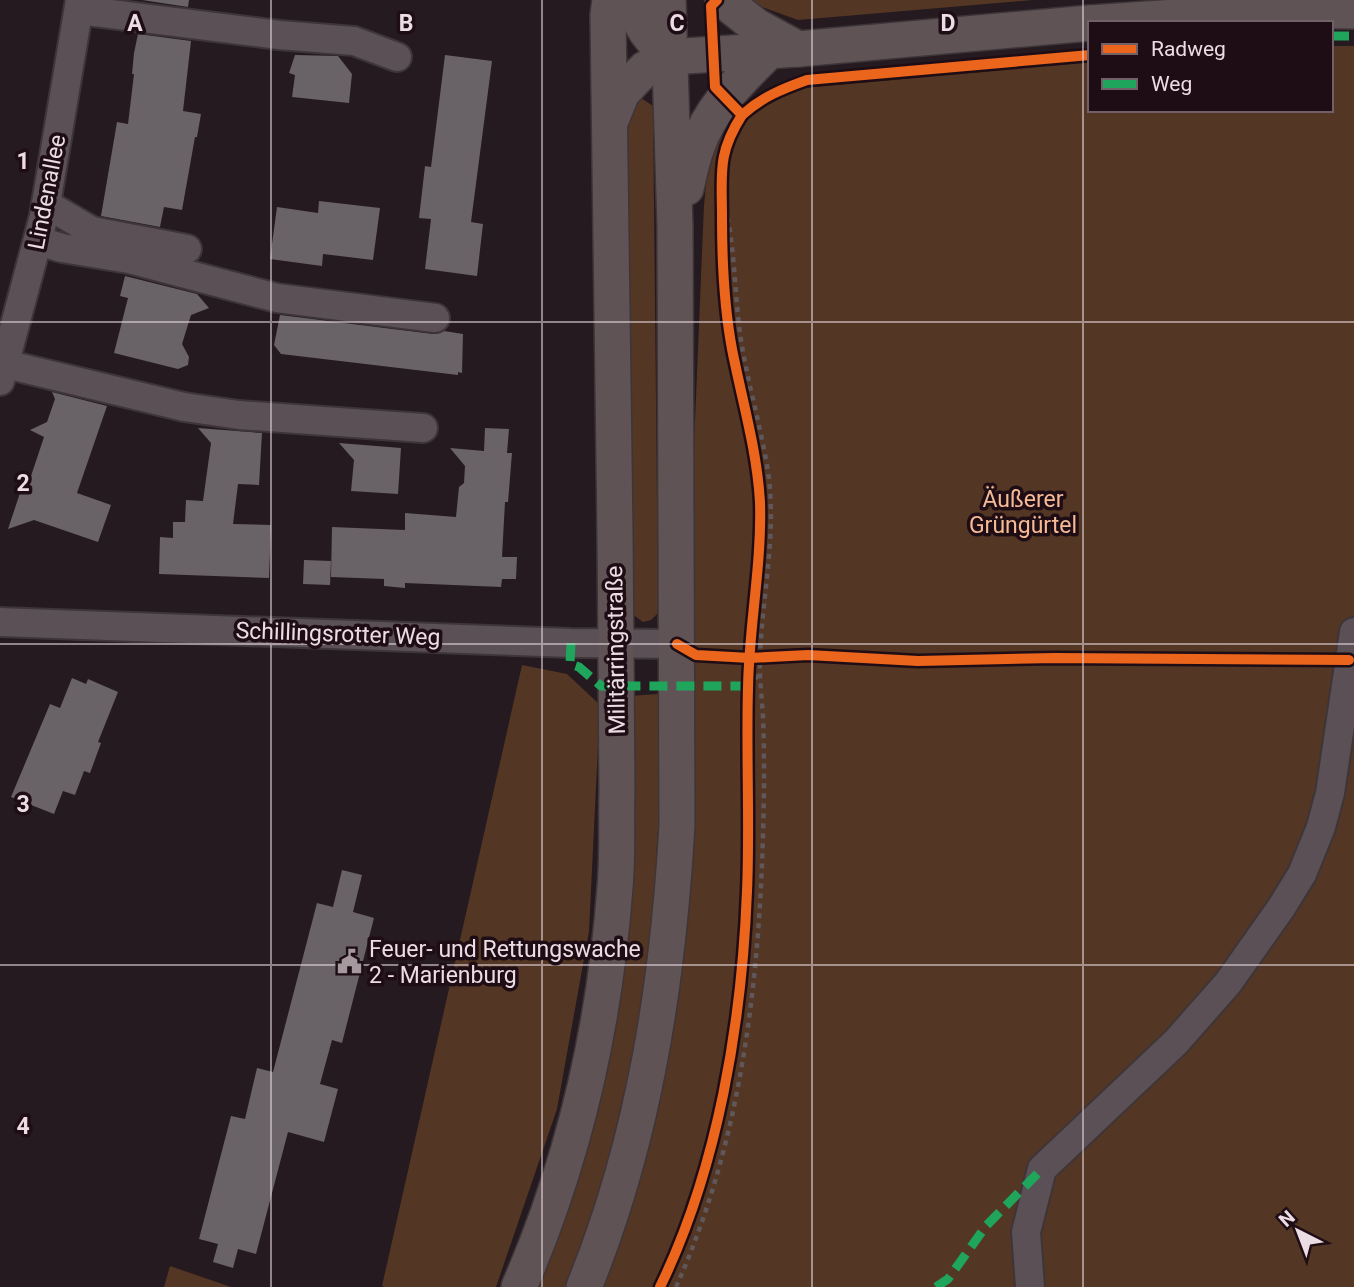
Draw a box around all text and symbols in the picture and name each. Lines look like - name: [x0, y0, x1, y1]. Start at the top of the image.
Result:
- text: A: [127, 10, 143, 37]
- text: B: [399, 10, 413, 37]
- text: C: [669, 10, 685, 37]
- text: D: [941, 10, 955, 37]
- legend: [1088, 21, 1333, 112]
- text: Radweg: [1151, 37, 1226, 61]
- text: Weg: [1151, 72, 1192, 96]
- street label: Lindenallee: [23, 132, 71, 252]
- text: 1: [16, 148, 30, 175]
- text: 2: [16, 470, 30, 497]
- park label: Äußerer Grüngürtel: [969, 486, 1077, 539]
- street label: Militärringstraße: [601, 565, 631, 735]
- street label: Schillingsrotter Weg: [235, 617, 441, 651]
- text: 3: [16, 791, 30, 818]
- place label: Feuer- und Rettungswache 2 - Marienburg: [369, 936, 641, 989]
- public building icon: Feuer- und Rettungswache 2 - Marienburg: [335, 948, 363, 976]
- text: 4: [16, 1113, 30, 1140]
- north arrow: [1263, 1196, 1333, 1266]
- text: N: [1274, 1206, 1300, 1232]

